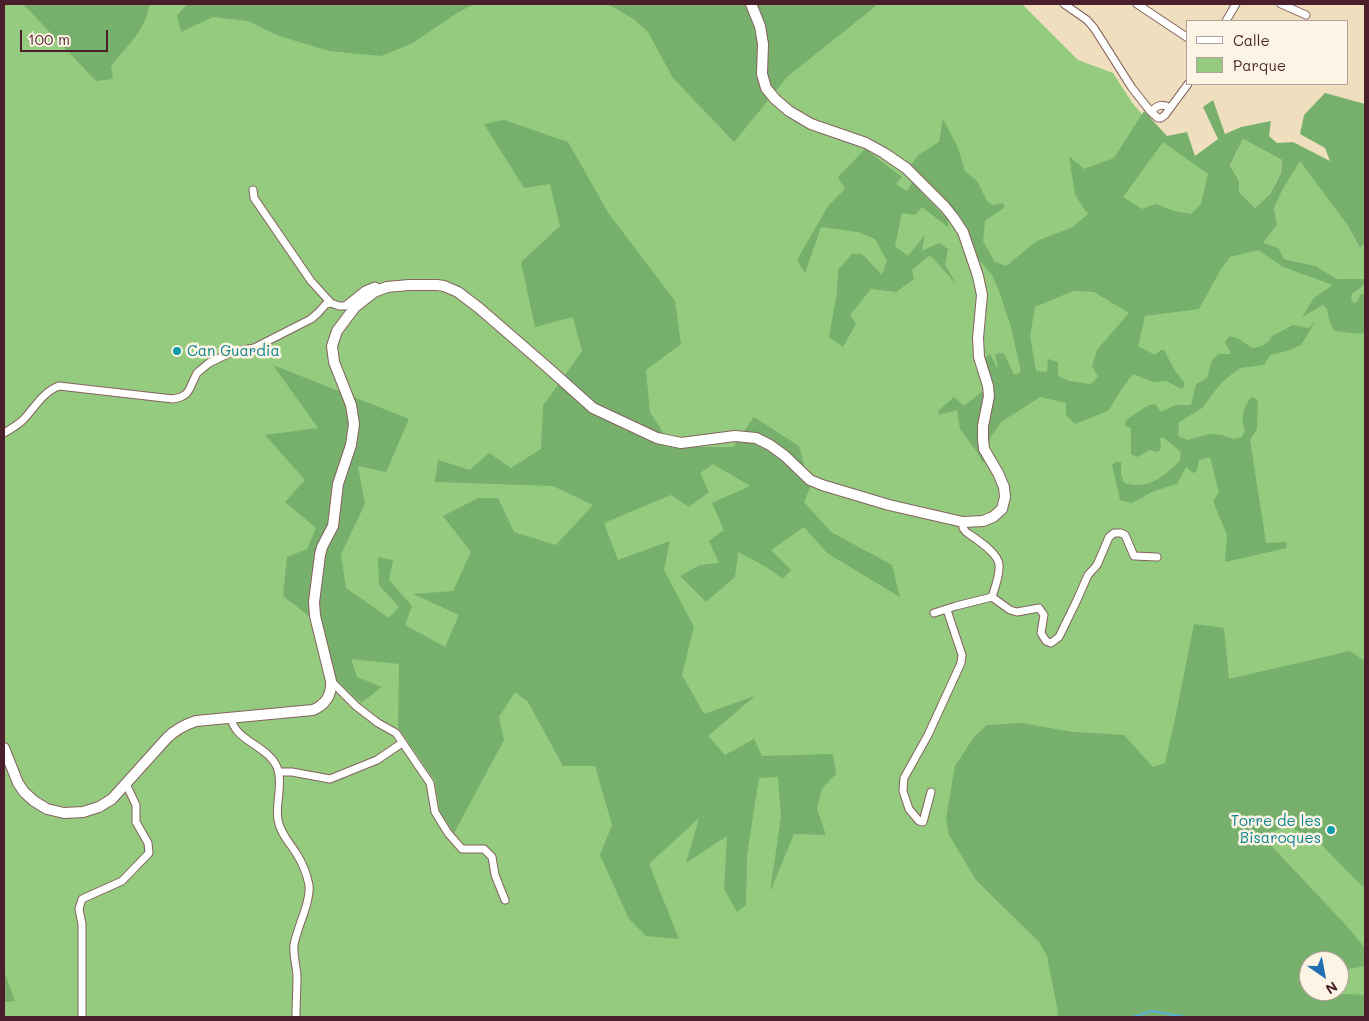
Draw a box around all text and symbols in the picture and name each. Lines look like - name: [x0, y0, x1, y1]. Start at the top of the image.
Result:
- scale bar: [22, 20, 110, 52]
- legend: [1186, 20, 1349, 85]
- text: 100 m: [28, 29, 70, 49]
- text: Calle: [1233, 30, 1270, 50]
- text: Parque: [1233, 55, 1286, 75]
- place label: Can Guardia: [187, 342, 280, 360]
- marker: Can Guardia: [171, 345, 183, 357]
- place label: Torre de les Bisaroques: [1231, 812, 1321, 847]
- marker: Torre de les Bisaroques: [1325, 824, 1337, 836]
- north arrow: [1299, 951, 1349, 1001]
- text: N: [1322, 977, 1342, 999]

